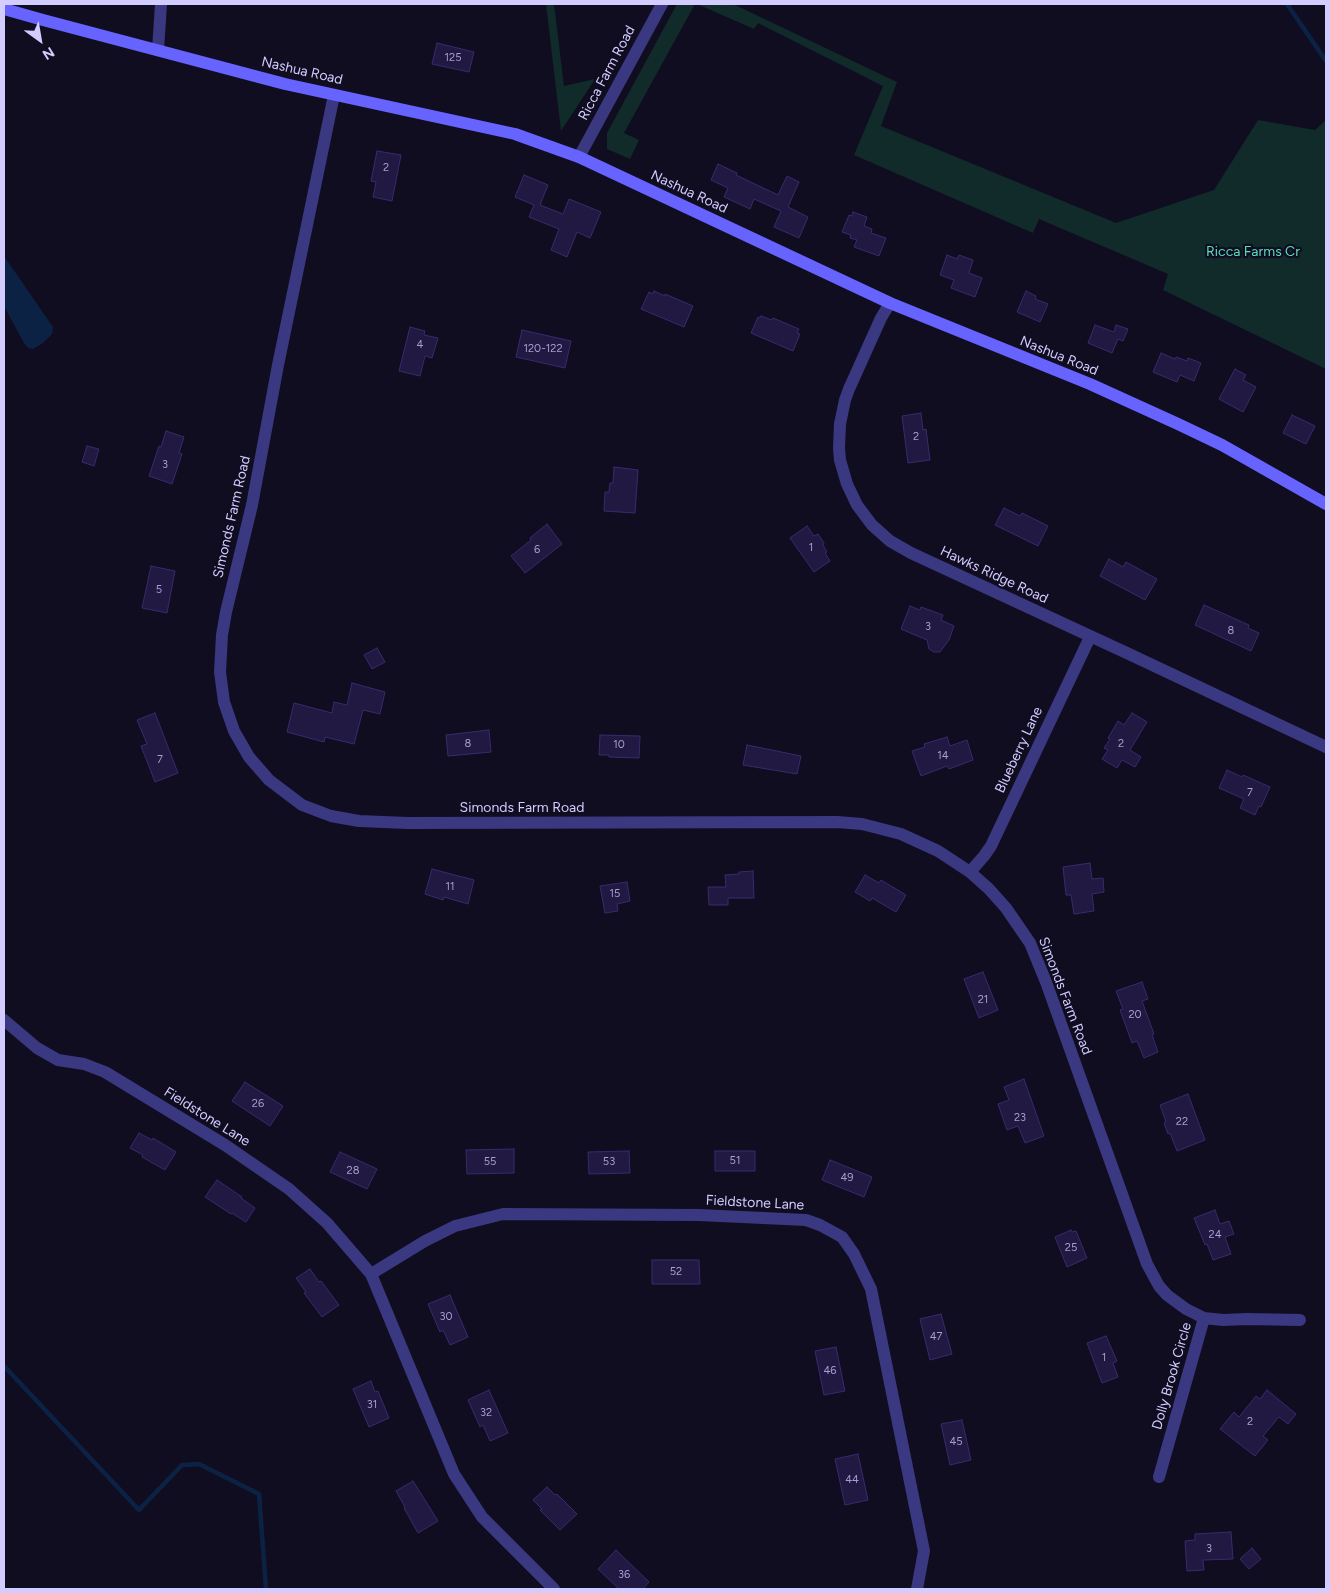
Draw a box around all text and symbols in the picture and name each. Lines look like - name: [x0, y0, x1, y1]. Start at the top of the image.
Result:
- north arrow: [15, 15, 65, 65]
- street label: Ricca Farm Road: [575, 23, 639, 123]
- text: N: [39, 43, 57, 63]
- house number: 125: [444, 51, 462, 65]
- street label: Nashua Road: [260, 53, 344, 89]
- house number: 2: [383, 161, 389, 175]
- street label: Nashua Road: [648, 167, 730, 217]
- park label: Ricca Farms Cr: [1206, 244, 1300, 260]
- street label: Nashua Road: [1017, 333, 1101, 379]
- house number: 4: [417, 338, 423, 352]
- house number: 120-122: [523, 342, 563, 356]
- house number: 2: [913, 430, 919, 444]
- street label: Simonds Farm Road: [210, 454, 254, 580]
- house number: 3: [162, 458, 168, 472]
- house number: 1: [809, 541, 813, 555]
- house number: 6: [534, 543, 540, 557]
- street label: Hawks Ridge Road: [937, 543, 1051, 607]
- house number: 5: [156, 583, 162, 597]
- house number: 3: [925, 620, 931, 634]
- house number: 8: [1228, 624, 1234, 638]
- street label: Blueberry Lane: [992, 704, 1046, 796]
- house number: 8: [465, 737, 471, 751]
- house number: 2: [1118, 737, 1124, 751]
- house number: 10: [613, 738, 625, 752]
- house number: 14: [937, 749, 949, 763]
- house number: 7: [157, 753, 163, 767]
- house number: 7: [1247, 786, 1253, 800]
- street label: Simonds Farm Road: [460, 800, 584, 816]
- house number: 11: [445, 880, 455, 894]
- house number: 15: [610, 887, 620, 901]
- street label: Simonds Farm Road: [1035, 935, 1095, 1057]
- house number: 21: [978, 993, 988, 1007]
- house number: 20: [1128, 1008, 1142, 1022]
- street label: Fieldstone Lane: [161, 1084, 253, 1150]
- house number: 26: [252, 1097, 264, 1111]
- house number: 23: [1014, 1111, 1026, 1125]
- house number: 22: [1176, 1115, 1188, 1129]
- house number: 51: [730, 1154, 740, 1168]
- house number: 55: [484, 1155, 496, 1169]
- house number: 53: [603, 1155, 615, 1169]
- house number: 28: [347, 1164, 359, 1178]
- house number: 49: [840, 1171, 854, 1185]
- street label: Fieldstone Lane: [705, 1192, 805, 1214]
- house number: 24: [1209, 1228, 1221, 1242]
- house number: 25: [1065, 1241, 1077, 1255]
- house number: 52: [670, 1265, 682, 1279]
- house number: 30: [439, 1310, 453, 1324]
- street label: Dolly Brook Circle: [1149, 1320, 1195, 1432]
- house number: 47: [930, 1330, 942, 1344]
- house number: 1: [1102, 1351, 1106, 1365]
- house number: 46: [823, 1364, 837, 1378]
- house number: 31: [367, 1398, 377, 1412]
- house number: 32: [480, 1406, 492, 1420]
- house number: 2: [1247, 1415, 1253, 1429]
- house number: 45: [949, 1435, 963, 1449]
- house number: 44: [845, 1473, 859, 1487]
- house number: 3: [1206, 1542, 1212, 1556]
- house number: 36: [618, 1568, 630, 1582]

